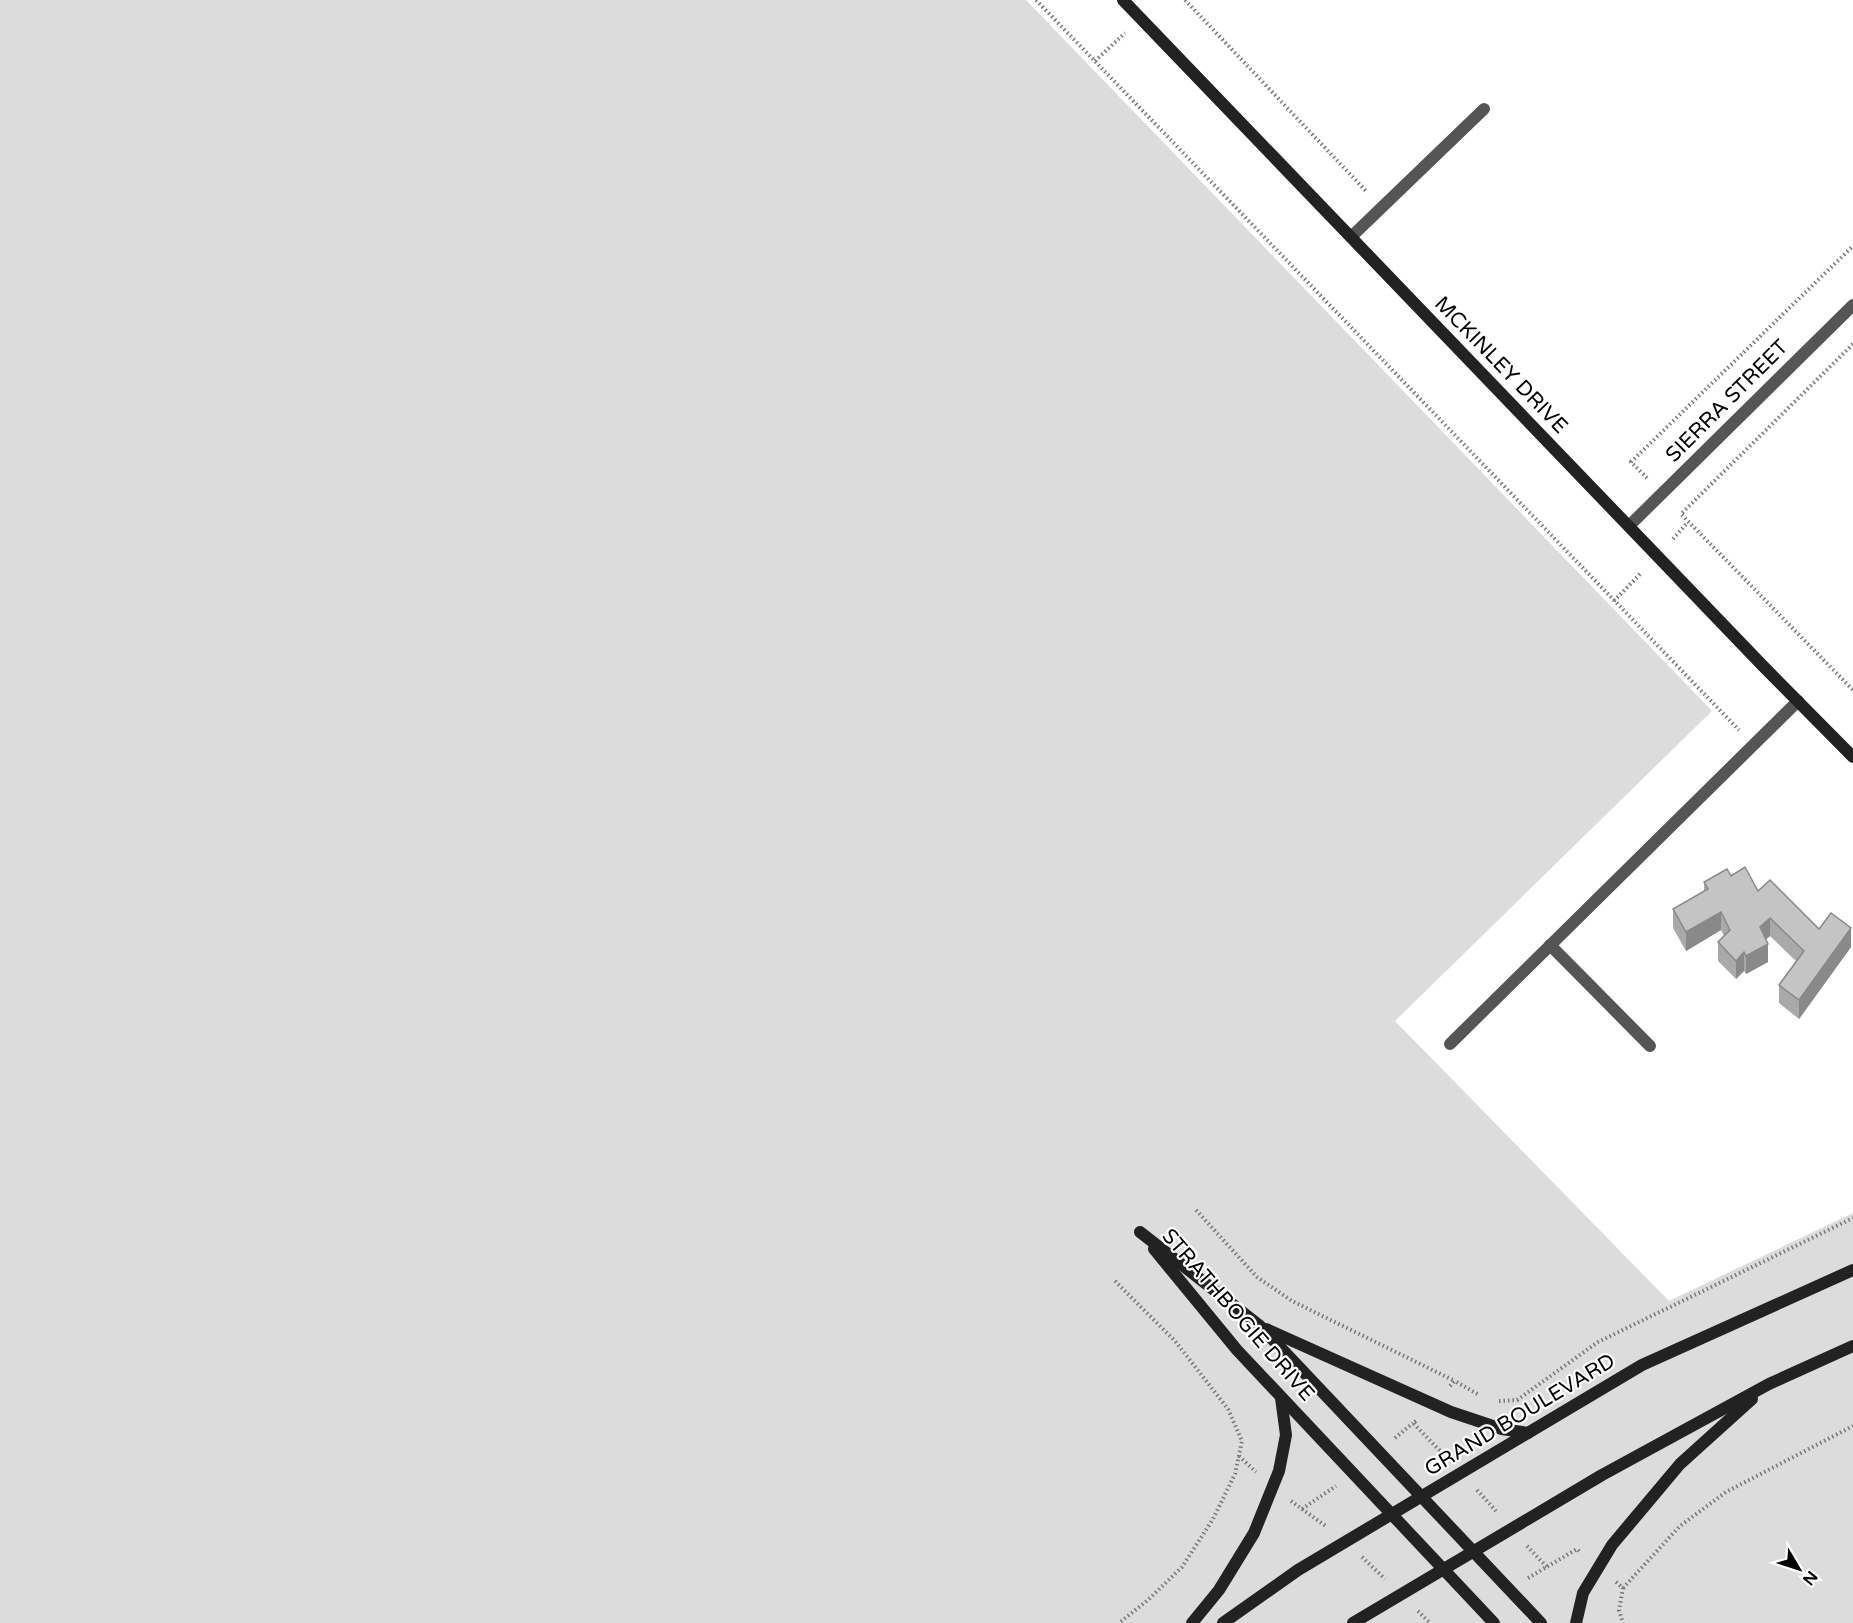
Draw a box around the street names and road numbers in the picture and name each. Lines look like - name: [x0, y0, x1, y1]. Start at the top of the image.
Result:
- street label: MCKINLEY DRIVE: [1429, 291, 1573, 439]
- street label: SIERRA STREET: [1661, 334, 1794, 467]
- street label: STRATHBOGIE DRIVE: [1156, 1224, 1320, 1406]
- street label: GRAND BOULEVARD: [1420, 1348, 1620, 1482]

